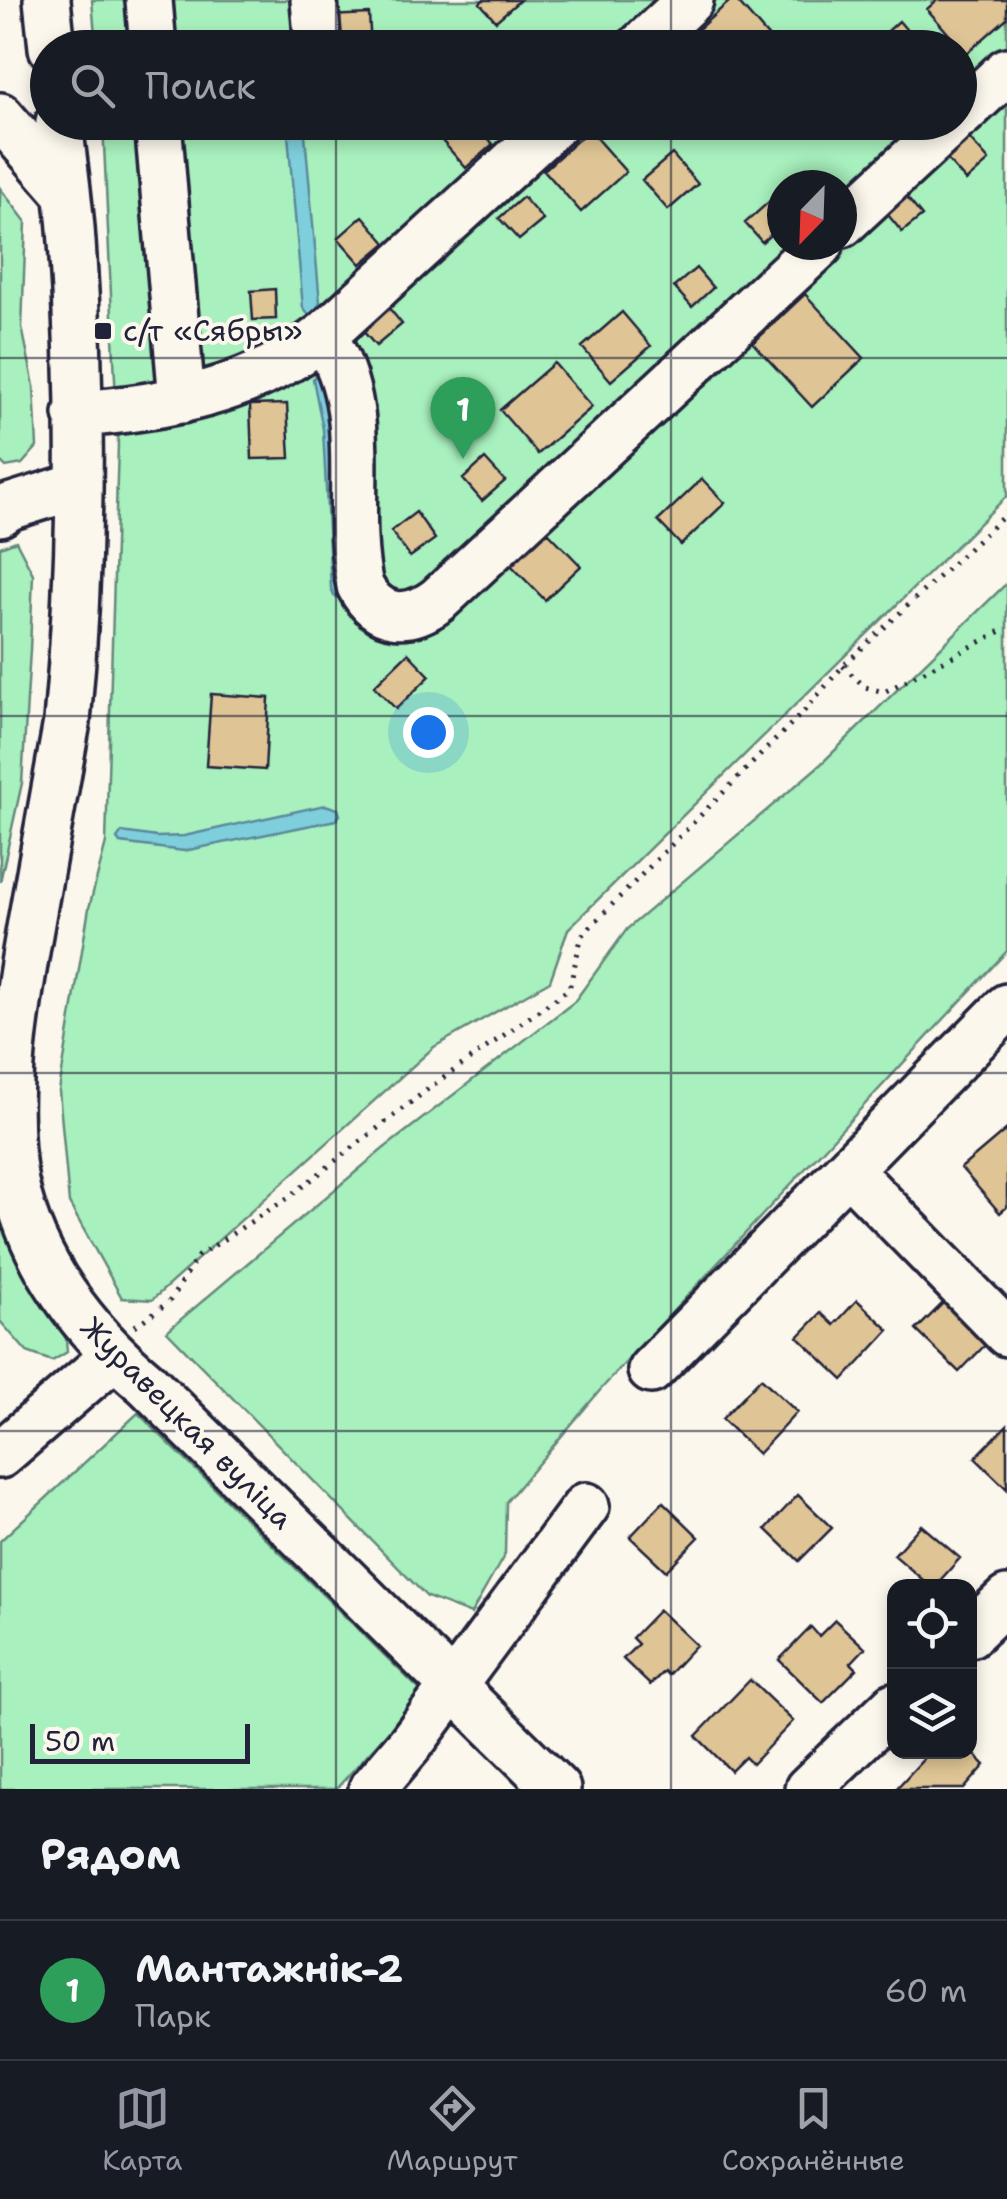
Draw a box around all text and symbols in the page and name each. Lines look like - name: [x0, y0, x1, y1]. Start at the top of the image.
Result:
- search box: [30, 30, 977, 140]
- icon: search: [65, 58, 120, 113]
- text: Поиск: [145, 60, 256, 111]
- north arrow: [767, 170, 857, 260]
- place label: с/т «Сябры»: [123, 310, 303, 351]
- marker: с/т «Сябры»: [92, 320, 114, 342]
- pin: 1: [430, 376, 496, 459]
- your location: [403, 707, 454, 758]
- street label: Журавецкая вуліца: [72, 1307, 303, 1538]
- map controls: [887, 1579, 977, 1759]
- button: locate: [887, 1579, 977, 1669]
- button: layers: [887, 1669, 977, 1759]
- scale bar: [30, 1719, 250, 1764]
- text: 50 m: [45, 1722, 115, 1760]
- text: Рядом: [40, 1826, 181, 1882]
- text: Мантажнік-2: [135, 1943, 403, 1994]
- text: 1: [65, 1969, 80, 2012]
- text: 60 m: [885, 1969, 967, 2012]
- text: Парк: [135, 1994, 211, 2037]
- tab: Карта: [102, 2081, 182, 2179]
- tab: Маршрут: [387, 2081, 517, 2179]
- tab: Сохранённые: [722, 2081, 905, 2179]

